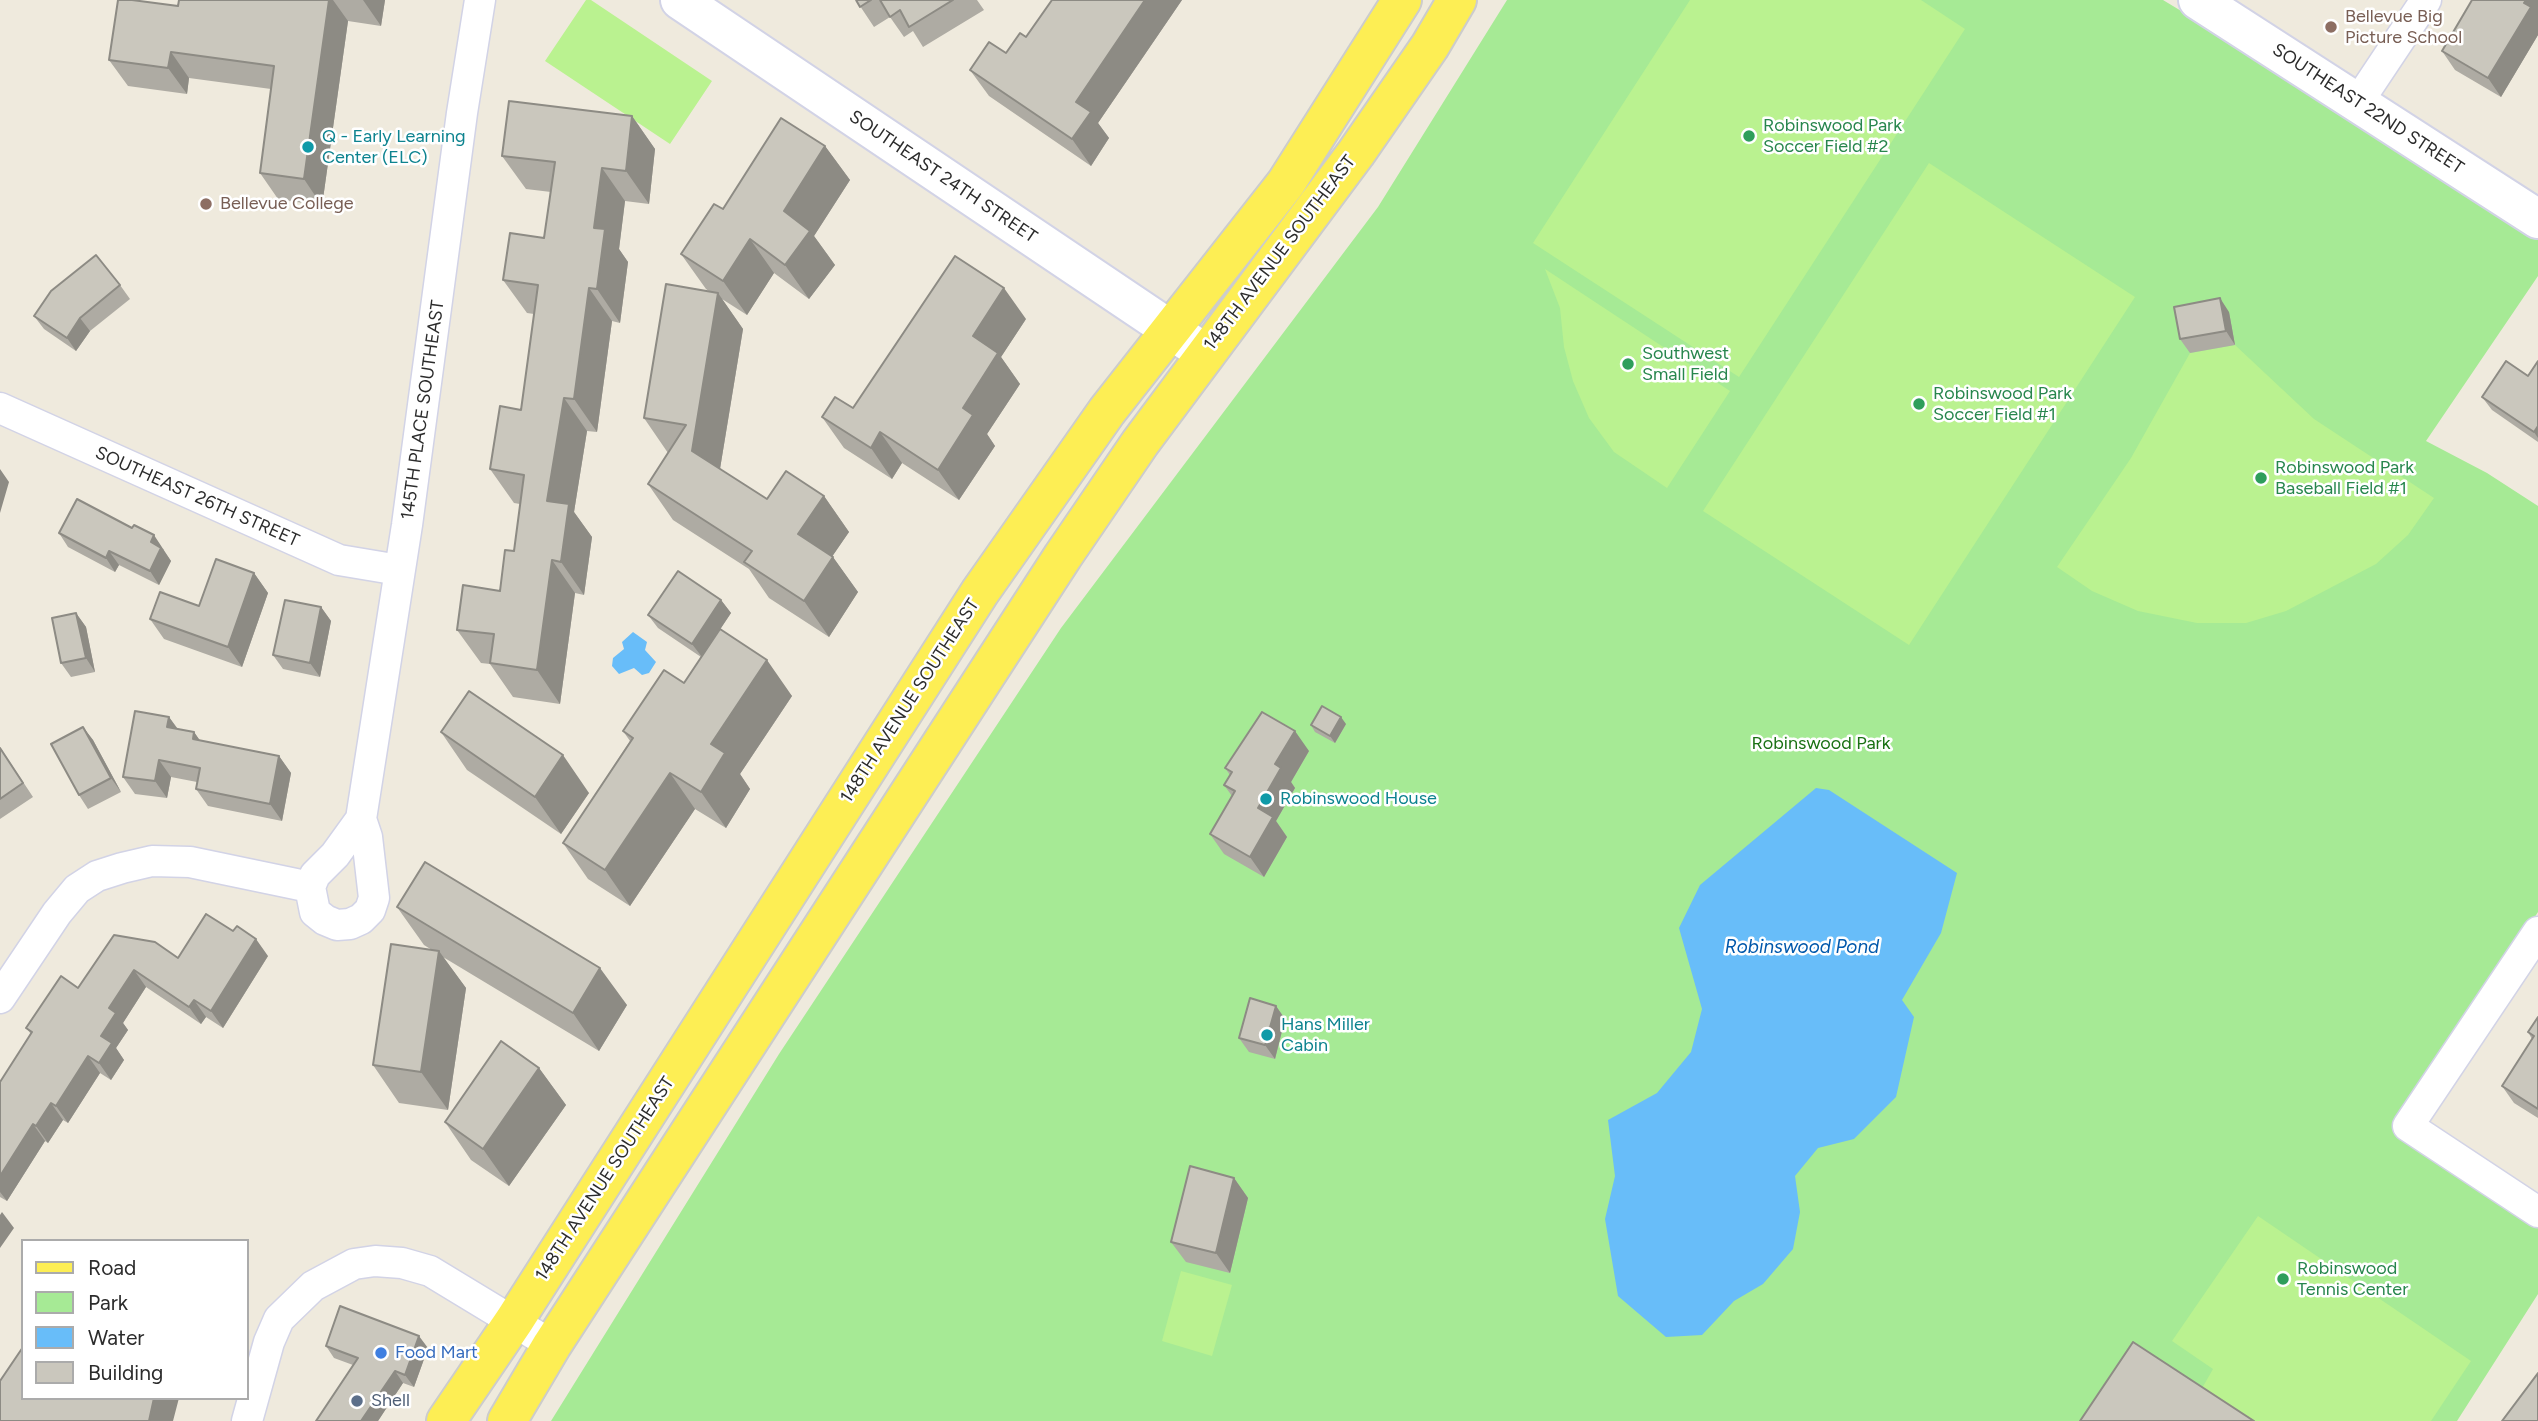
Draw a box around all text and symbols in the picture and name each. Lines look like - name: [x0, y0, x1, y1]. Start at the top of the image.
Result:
- place label: Bellevue Big Picture School: [2345, 6, 2462, 48]
- marker: Bellevue Big Picture School: [2323, 19, 2339, 35]
- street label: SOUTHEAST 22ND STREET: [2268, 39, 2468, 179]
- street label: SOUTHEAST 24TH STREET: [845, 106, 1041, 248]
- place label: Robinswood Park Soccer Field #2: [1763, 115, 1902, 158]
- place label: Q - Early Learning Center (ELC): [322, 126, 466, 168]
- marker: Robinswood Park Soccer Field #2: [1741, 128, 1757, 144]
- marker: Q - Early Learning Center (ELC): [300, 139, 316, 155]
- street label: 148TH AVENUE SOUTHEAST: [1200, 151, 1360, 355]
- place label: Bellevue College: [220, 193, 354, 215]
- marker: Bellevue College: [198, 196, 214, 212]
- street label: 145TH PLACE SOUTHEAST: [397, 299, 449, 521]
- place label: Southwest Small Field: [1642, 343, 1729, 386]
- marker: Southwest Small Field: [1620, 356, 1636, 372]
- place label: Robinswood Park Soccer Field #1: [1933, 383, 2072, 426]
- marker: Robinswood Park Soccer Field #1: [1911, 396, 1927, 412]
- street label: SOUTHEAST 26TH STREET: [92, 442, 302, 552]
- place label: Robinswood Park Baseball Field #1: [2275, 457, 2414, 500]
- marker: Robinswood Park Baseball Field #1: [2253, 470, 2269, 486]
- street label: 148TH AVENUE SOUTHEAST: [836, 595, 984, 807]
- park label: Robinswood Park: [1752, 733, 1890, 755]
- place label: Robinswood House: [1280, 788, 1437, 810]
- marker: Robinswood House: [1258, 791, 1274, 807]
- water label: Robinswood Pond: [1725, 936, 1879, 958]
- place label: Hans Miller Cabin: [1281, 1014, 1370, 1056]
- marker: Hans Miller Cabin: [1259, 1027, 1275, 1043]
- street label: 148TH AVENUE SOUTHEAST: [531, 1073, 679, 1285]
- legend: [21, 1239, 248, 1400]
- text: Road: [88, 1255, 136, 1280]
- place label: Robinswood Tennis Center: [2297, 1258, 2408, 1300]
- marker: Robinswood Tennis Center: [2275, 1271, 2291, 1287]
- text: Park: [88, 1290, 128, 1315]
- text: Water: [88, 1325, 144, 1350]
- place label: Food Mart: [395, 1342, 478, 1364]
- marker: Food Mart: [373, 1345, 389, 1361]
- text: Building: [88, 1360, 163, 1385]
- place label: Shell: [371, 1390, 410, 1412]
- marker: Shell: [349, 1393, 365, 1409]

